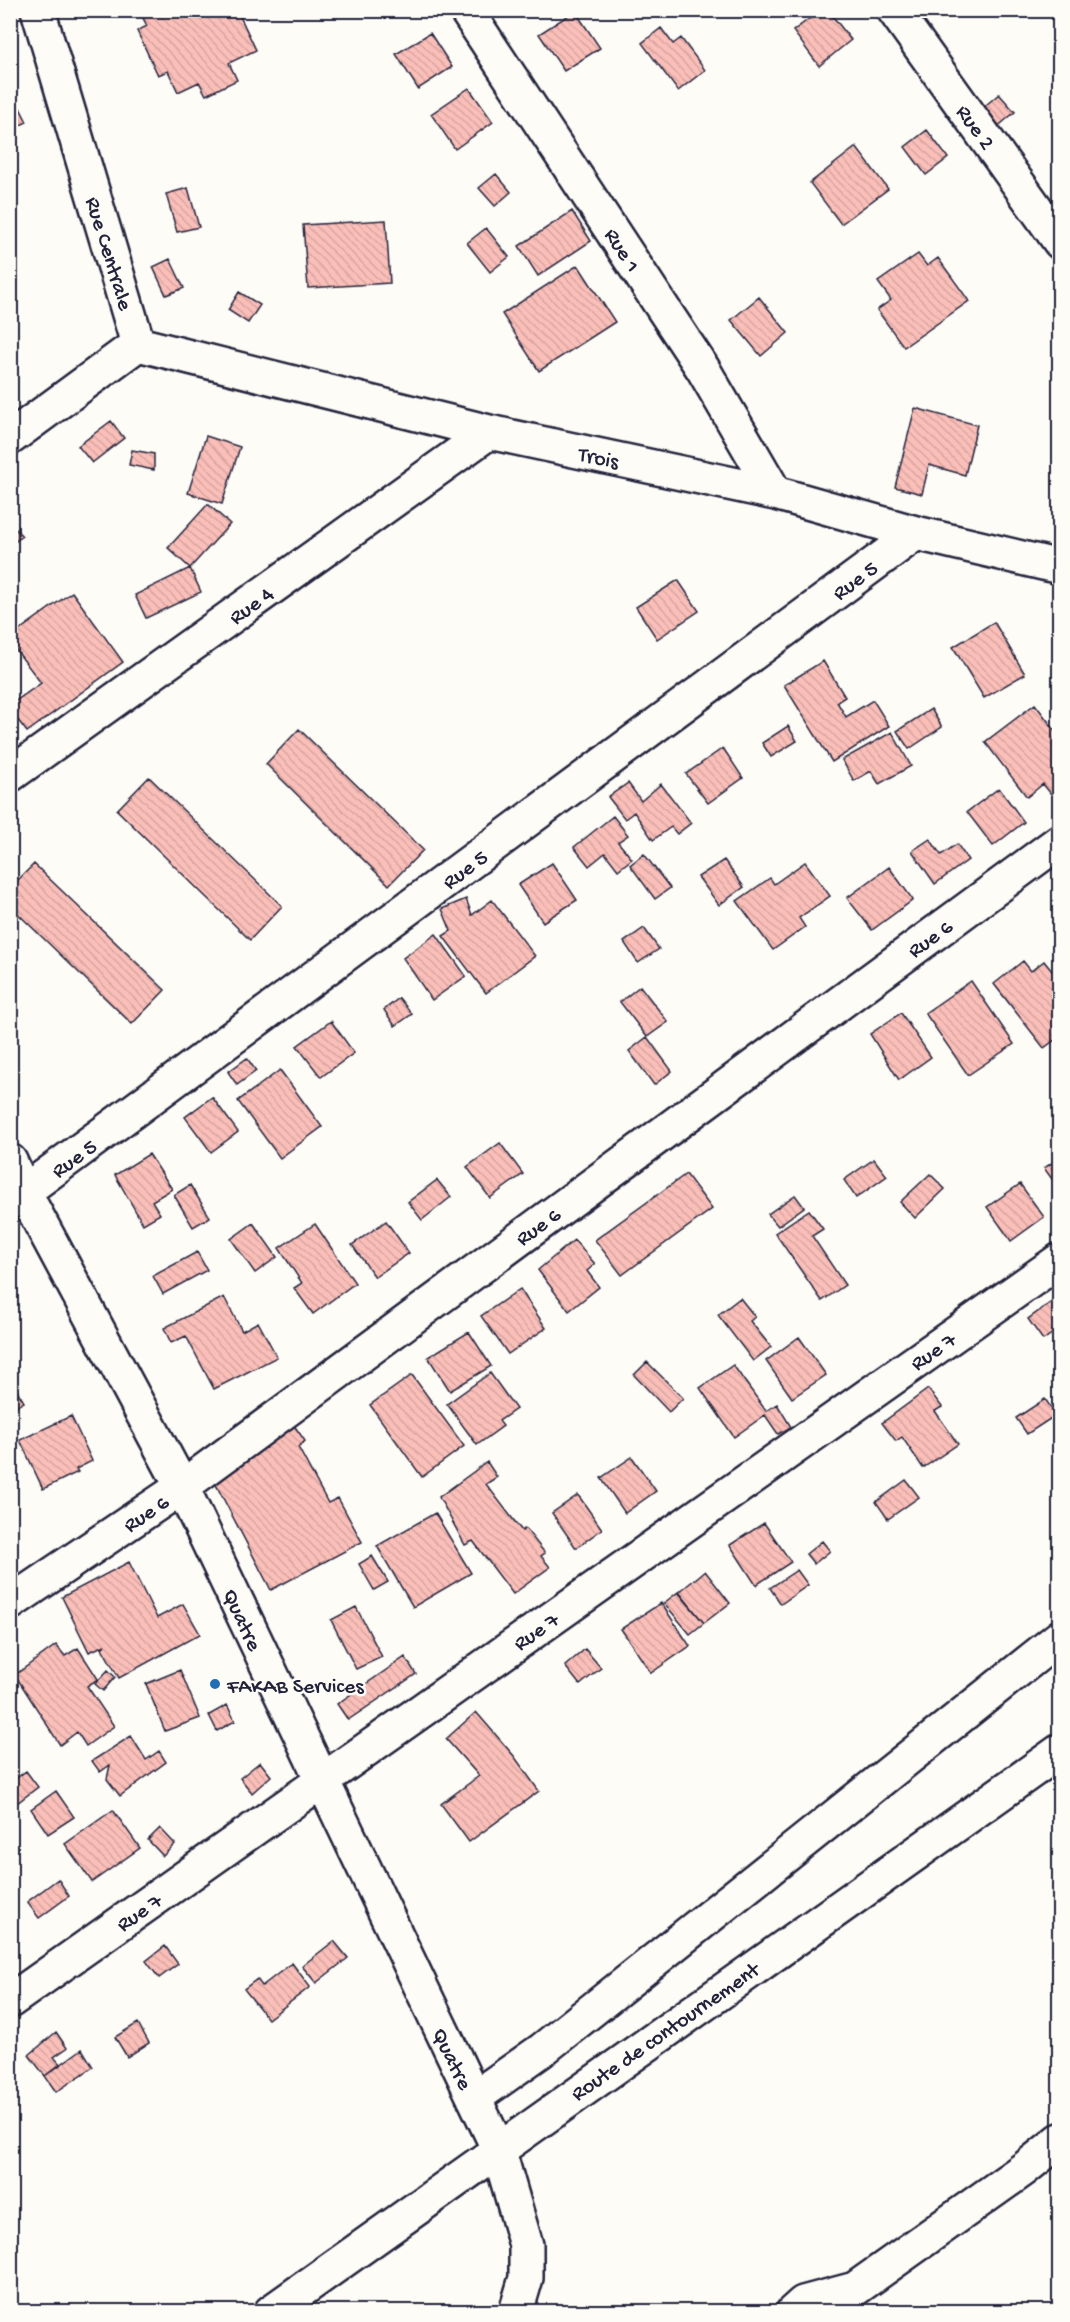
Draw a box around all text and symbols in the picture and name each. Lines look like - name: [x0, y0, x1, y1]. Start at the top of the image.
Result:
- street label: Rue 2: [949, 101, 999, 156]
- street label: Rue Centrale: [78, 194, 137, 315]
- street label: Rue 1: [597, 224, 644, 278]
- street label: Trois: [574, 443, 622, 477]
- street label: Rue 5: [829, 557, 884, 608]
- street label: Rue 4: [225, 582, 280, 632]
- street label: Rue 5: [439, 846, 494, 897]
- street label: Rue 6: [904, 915, 960, 965]
- street label: Rue 5: [47, 1135, 103, 1185]
- street label: Rue 6: [512, 1203, 568, 1253]
- street label: Rue 7: [906, 1328, 963, 1378]
- street label: Rue 6: [119, 1490, 176, 1540]
- street label: Quatre: [215, 1586, 266, 1656]
- street label: Rue 7: [509, 1608, 566, 1658]
- place label: FAKAB Services: [226, 1675, 364, 1701]
- marker: FAKAB Services: [208, 1677, 222, 1691]
- street label: Rue 7: [112, 1889, 169, 1939]
- street label: Route de contournement: [567, 1957, 767, 2108]
- street label: Quatre: [424, 2025, 477, 2095]

